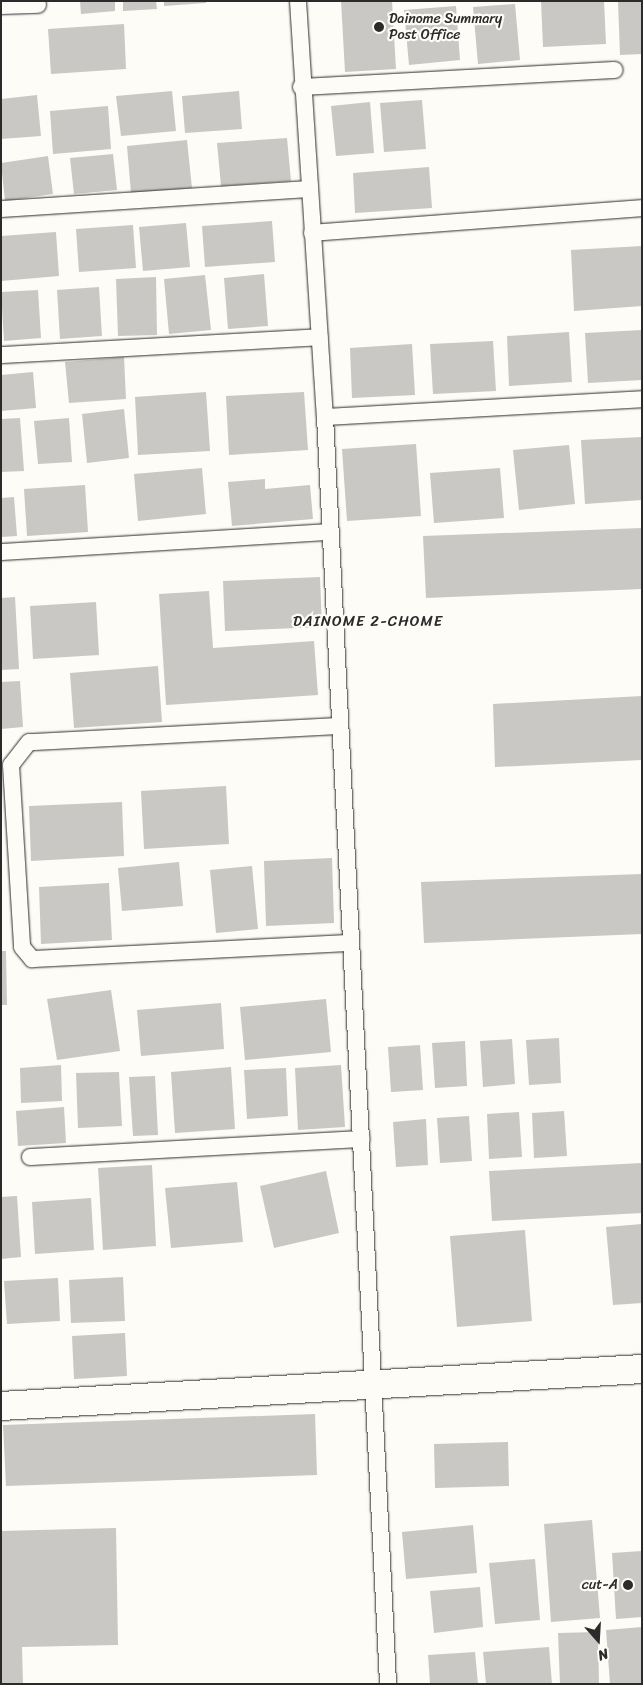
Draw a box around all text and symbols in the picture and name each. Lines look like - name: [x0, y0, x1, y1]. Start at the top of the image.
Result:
- place label: Dainome Summary Post Office: [389, 11, 502, 44]
- marker: Dainome Summary Post Office: [373, 21, 385, 33]
- district label: DAINOME 2-CHOME: [292, 613, 444, 631]
- place label: cut-A: [582, 1577, 618, 1593]
- marker: cut-A: [622, 1579, 634, 1591]
- north arrow: [573, 1615, 623, 1665]
- text: N: [594, 1641, 612, 1668]

